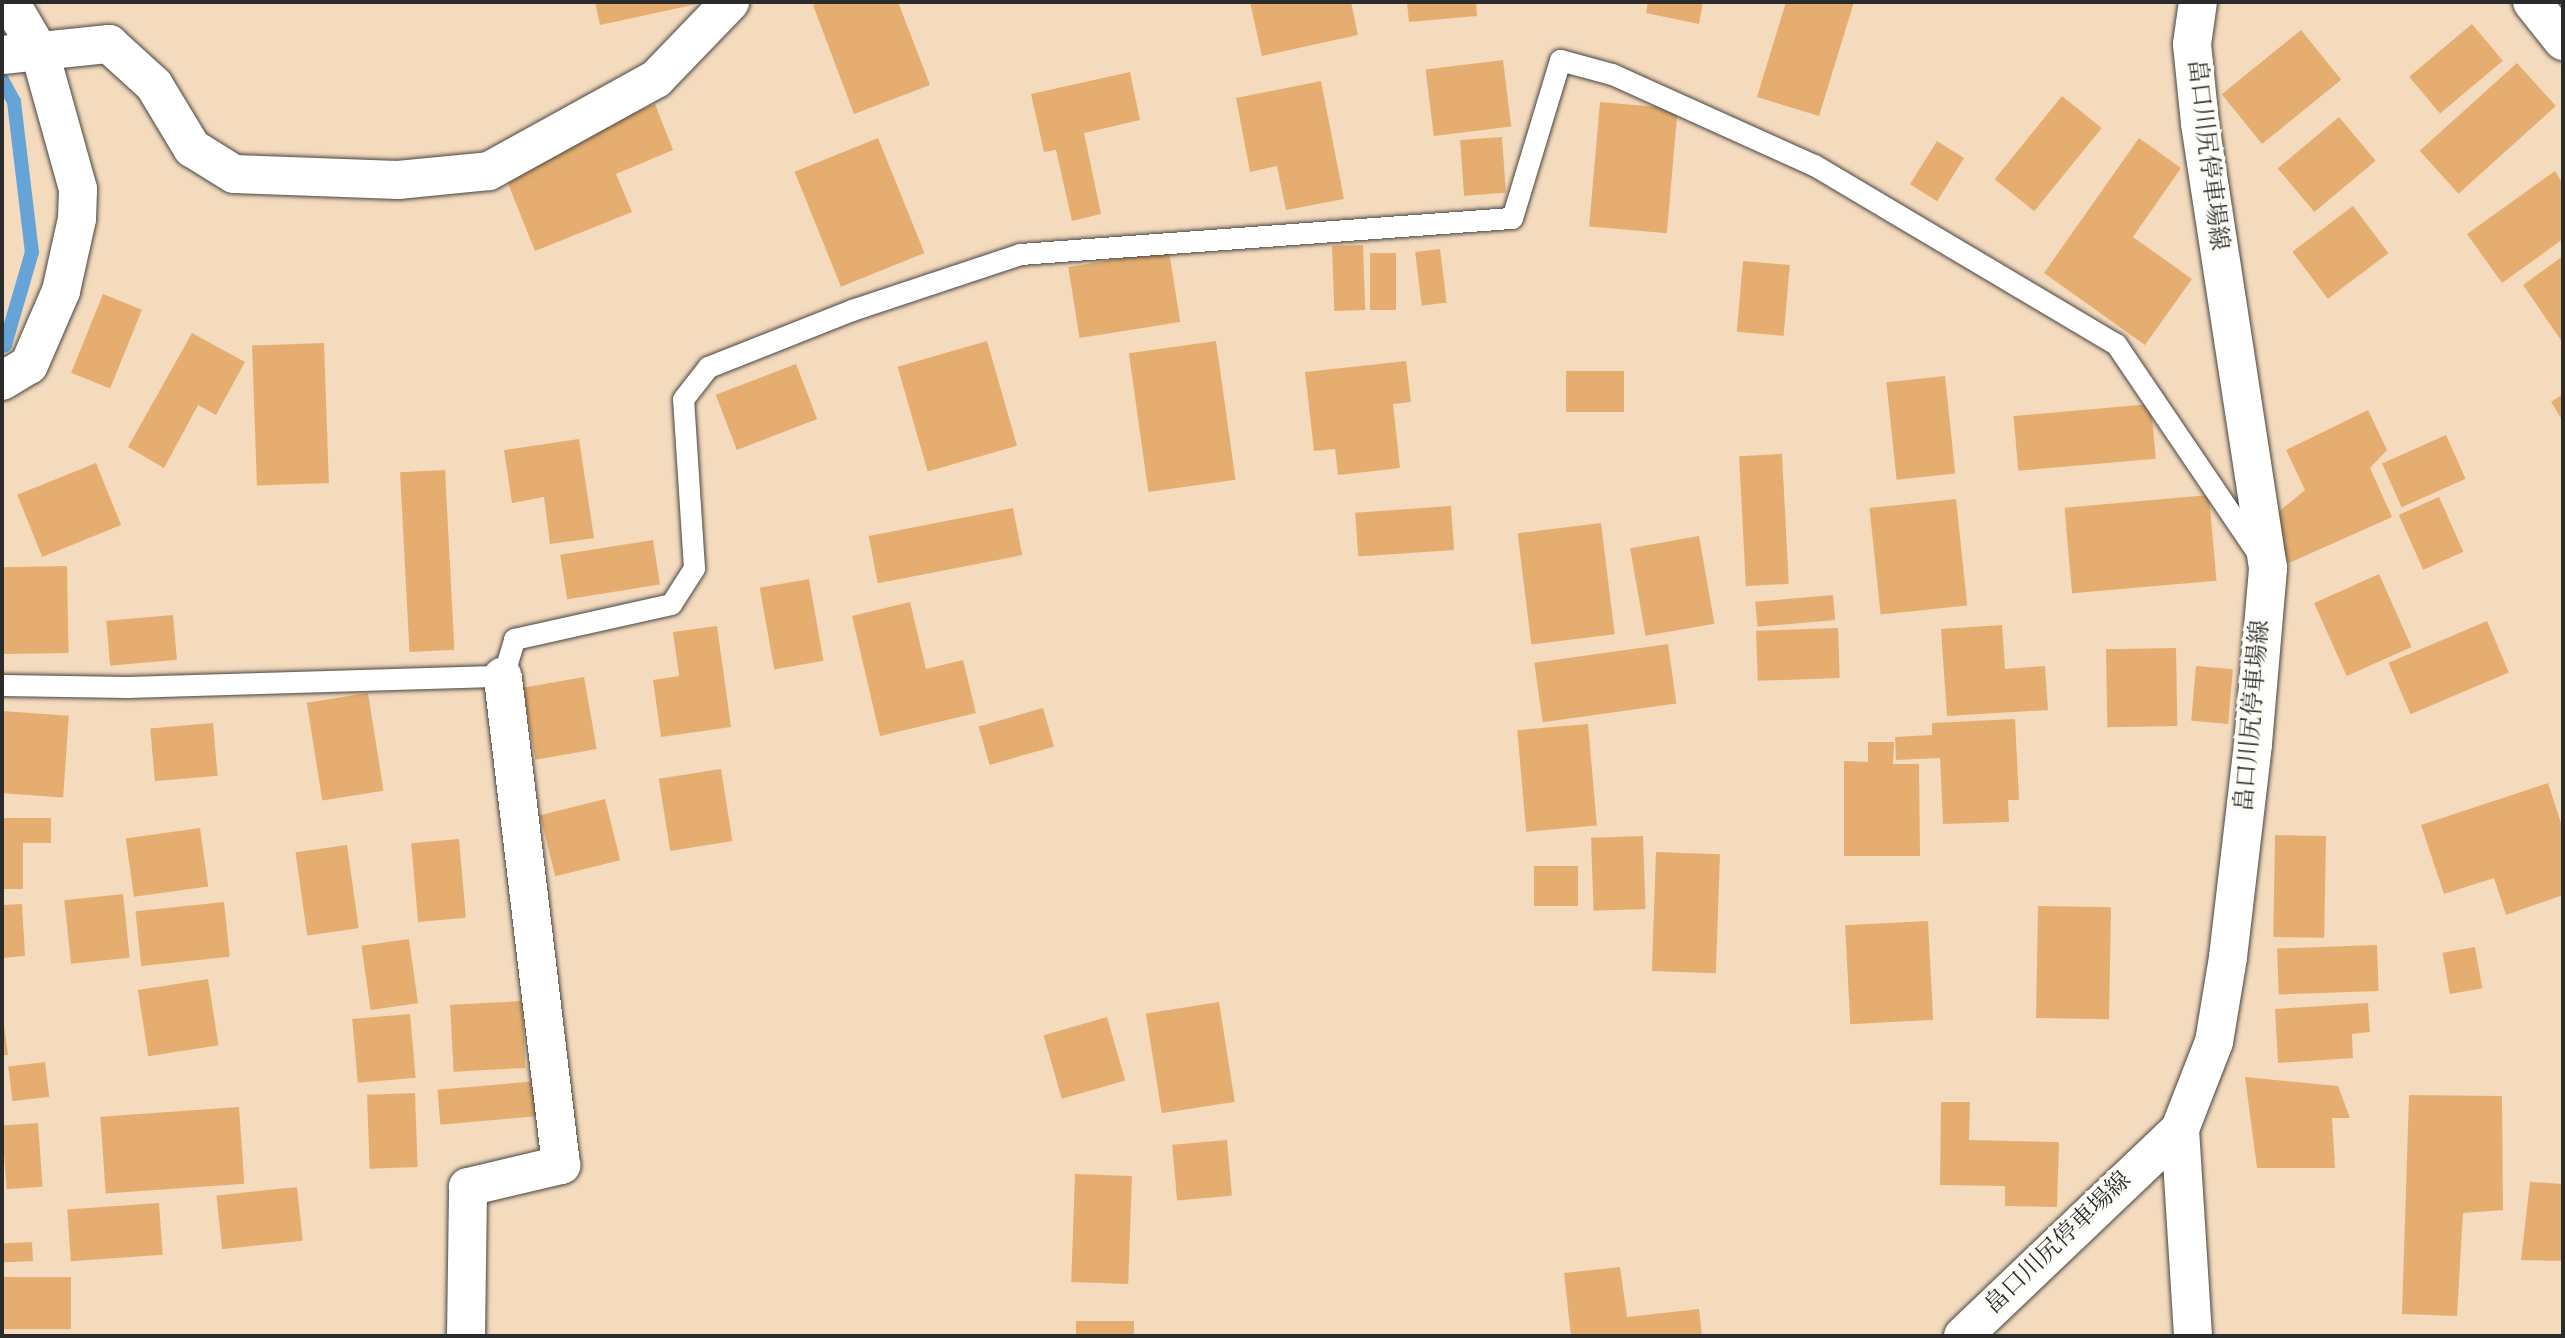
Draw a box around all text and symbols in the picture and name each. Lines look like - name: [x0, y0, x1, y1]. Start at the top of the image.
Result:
- street label: 畠口川尻停車場線: [2180, 58, 2232, 252]
- street label: 畠口川尻停車場線: [2231, 619, 2277, 813]
- street label: 畠口川尻停車場線: [1980, 1167, 2138, 1321]

